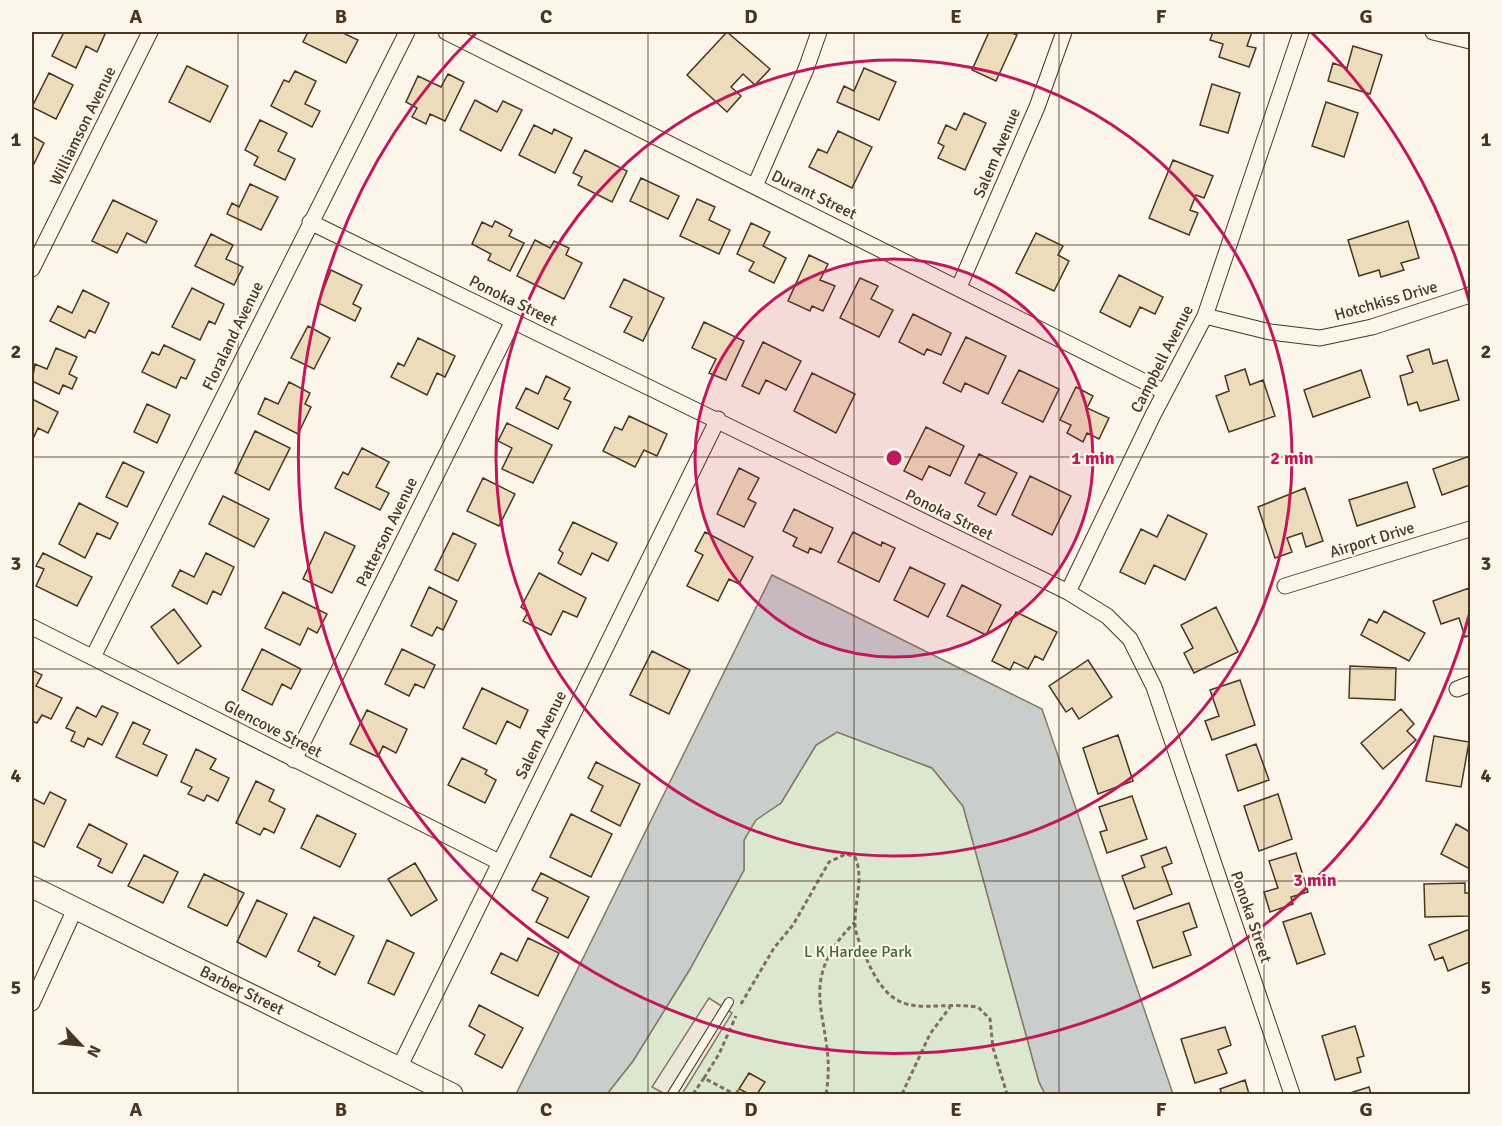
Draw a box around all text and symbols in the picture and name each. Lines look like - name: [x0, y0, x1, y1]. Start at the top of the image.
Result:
- text: A: [130, 4, 143, 29]
- text: B: [335, 4, 347, 29]
- text: C: [540, 4, 552, 29]
- text: D: [744, 4, 758, 29]
- text: E: [950, 4, 962, 29]
- text: F: [1156, 4, 1167, 29]
- text: G: [1359, 4, 1373, 29]
- street label: Williamson Avenue: [46, 63, 120, 189]
- street label: Salem Avenue: [969, 105, 1025, 201]
- text: 1: [11, 127, 22, 152]
- text: 1: [1481, 127, 1492, 152]
- street label: Durant Street: [768, 166, 860, 224]
- street label: Ponoka Street: [466, 271, 561, 331]
- street label: Hotchkiss Drive: [1332, 277, 1440, 325]
- street label: Floraland Avenue: [198, 278, 268, 394]
- street label: Campbell Avenue: [1126, 302, 1198, 416]
- text: 2: [11, 339, 21, 364]
- text: 2: [1481, 339, 1491, 364]
- text: 1 min: [1071, 447, 1115, 469]
- text: 2 min: [1270, 447, 1314, 469]
- centre of rings: [884, 448, 904, 468]
- street label: Patterson Avenue: [352, 474, 422, 590]
- street label: Ponoka Street: [902, 485, 997, 545]
- street label: Airport Drive: [1327, 518, 1417, 562]
- text: 3: [11, 551, 21, 576]
- text: 3: [1481, 551, 1491, 576]
- street label: Salem Avenue: [511, 688, 571, 782]
- street label: Glencove Street: [221, 696, 326, 762]
- text: 4: [11, 763, 22, 788]
- text: 4: [1481, 763, 1492, 788]
- street label: Ponoka Street: [1226, 869, 1276, 966]
- text: 3 min: [1293, 869, 1337, 891]
- park label: L K Hardee Park: [804, 942, 912, 962]
- street label: Barber Street: [197, 961, 288, 1020]
- text: 5: [11, 975, 21, 1000]
- text: 5: [1481, 975, 1491, 1000]
- north arrow: [51, 1015, 111, 1075]
- text: N: [82, 1042, 105, 1061]
- text: A: [130, 1097, 143, 1122]
- text: B: [335, 1097, 347, 1122]
- text: C: [540, 1097, 552, 1122]
- text: D: [744, 1097, 758, 1122]
- text: E: [950, 1097, 962, 1122]
- text: F: [1156, 1097, 1167, 1122]
- text: G: [1359, 1097, 1373, 1122]

